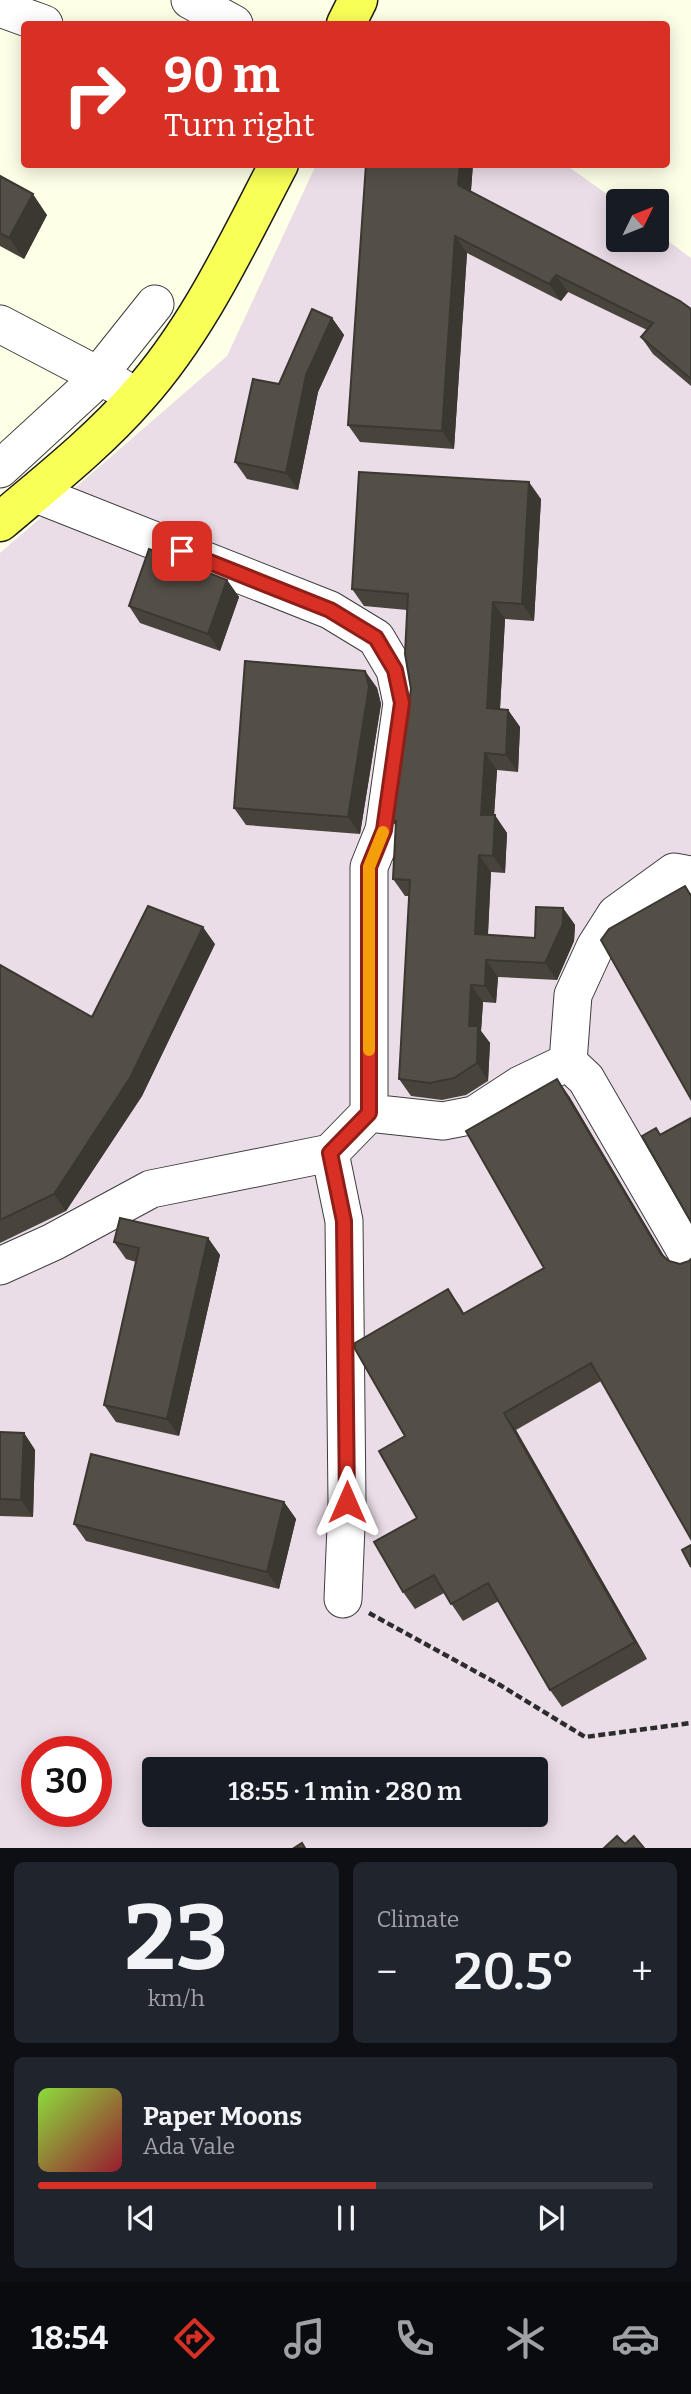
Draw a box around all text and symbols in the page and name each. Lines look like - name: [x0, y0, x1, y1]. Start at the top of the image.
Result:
- text: 90 m: [164, 46, 280, 105]
- icon: right: [49, 49, 140, 140]
- text: Turn right: [164, 106, 315, 144]
- north arrow: [606, 189, 668, 252]
- map controls: [606, 189, 669, 252]
- pin: [152, 521, 212, 581]
- icon: arrive: [163, 532, 201, 570]
- position arrow: [310, 1465, 384, 1539]
- speed limit sign: 30: [21, 1736, 112, 1827]
- text: 18:55 · 1 min · 280 m: [228, 1776, 462, 1807]
- text: 23: [124, 1884, 228, 1993]
- text: Climate: [377, 1905, 459, 1933]
- text: 20.5°: [454, 1940, 575, 2003]
- text: −: [377, 1949, 397, 1995]
- text: +: [631, 1949, 653, 1995]
- text: km/h: [148, 1984, 205, 2012]
- text: Paper Moons: [143, 2101, 302, 2132]
- text: Ada Vale: [143, 2132, 235, 2160]
- icon: previous: [122, 2199, 160, 2237]
- icon: pause: [327, 2199, 365, 2237]
- icon: next: [532, 2199, 570, 2237]
- icon: directions: [170, 2314, 219, 2363]
- icon: music: [280, 2314, 329, 2363]
- icon: phone: [390, 2314, 439, 2363]
- icon: climate: [501, 2314, 550, 2363]
- icon: car: [611, 2314, 660, 2363]
- text: 18:54: [31, 2319, 108, 2357]

